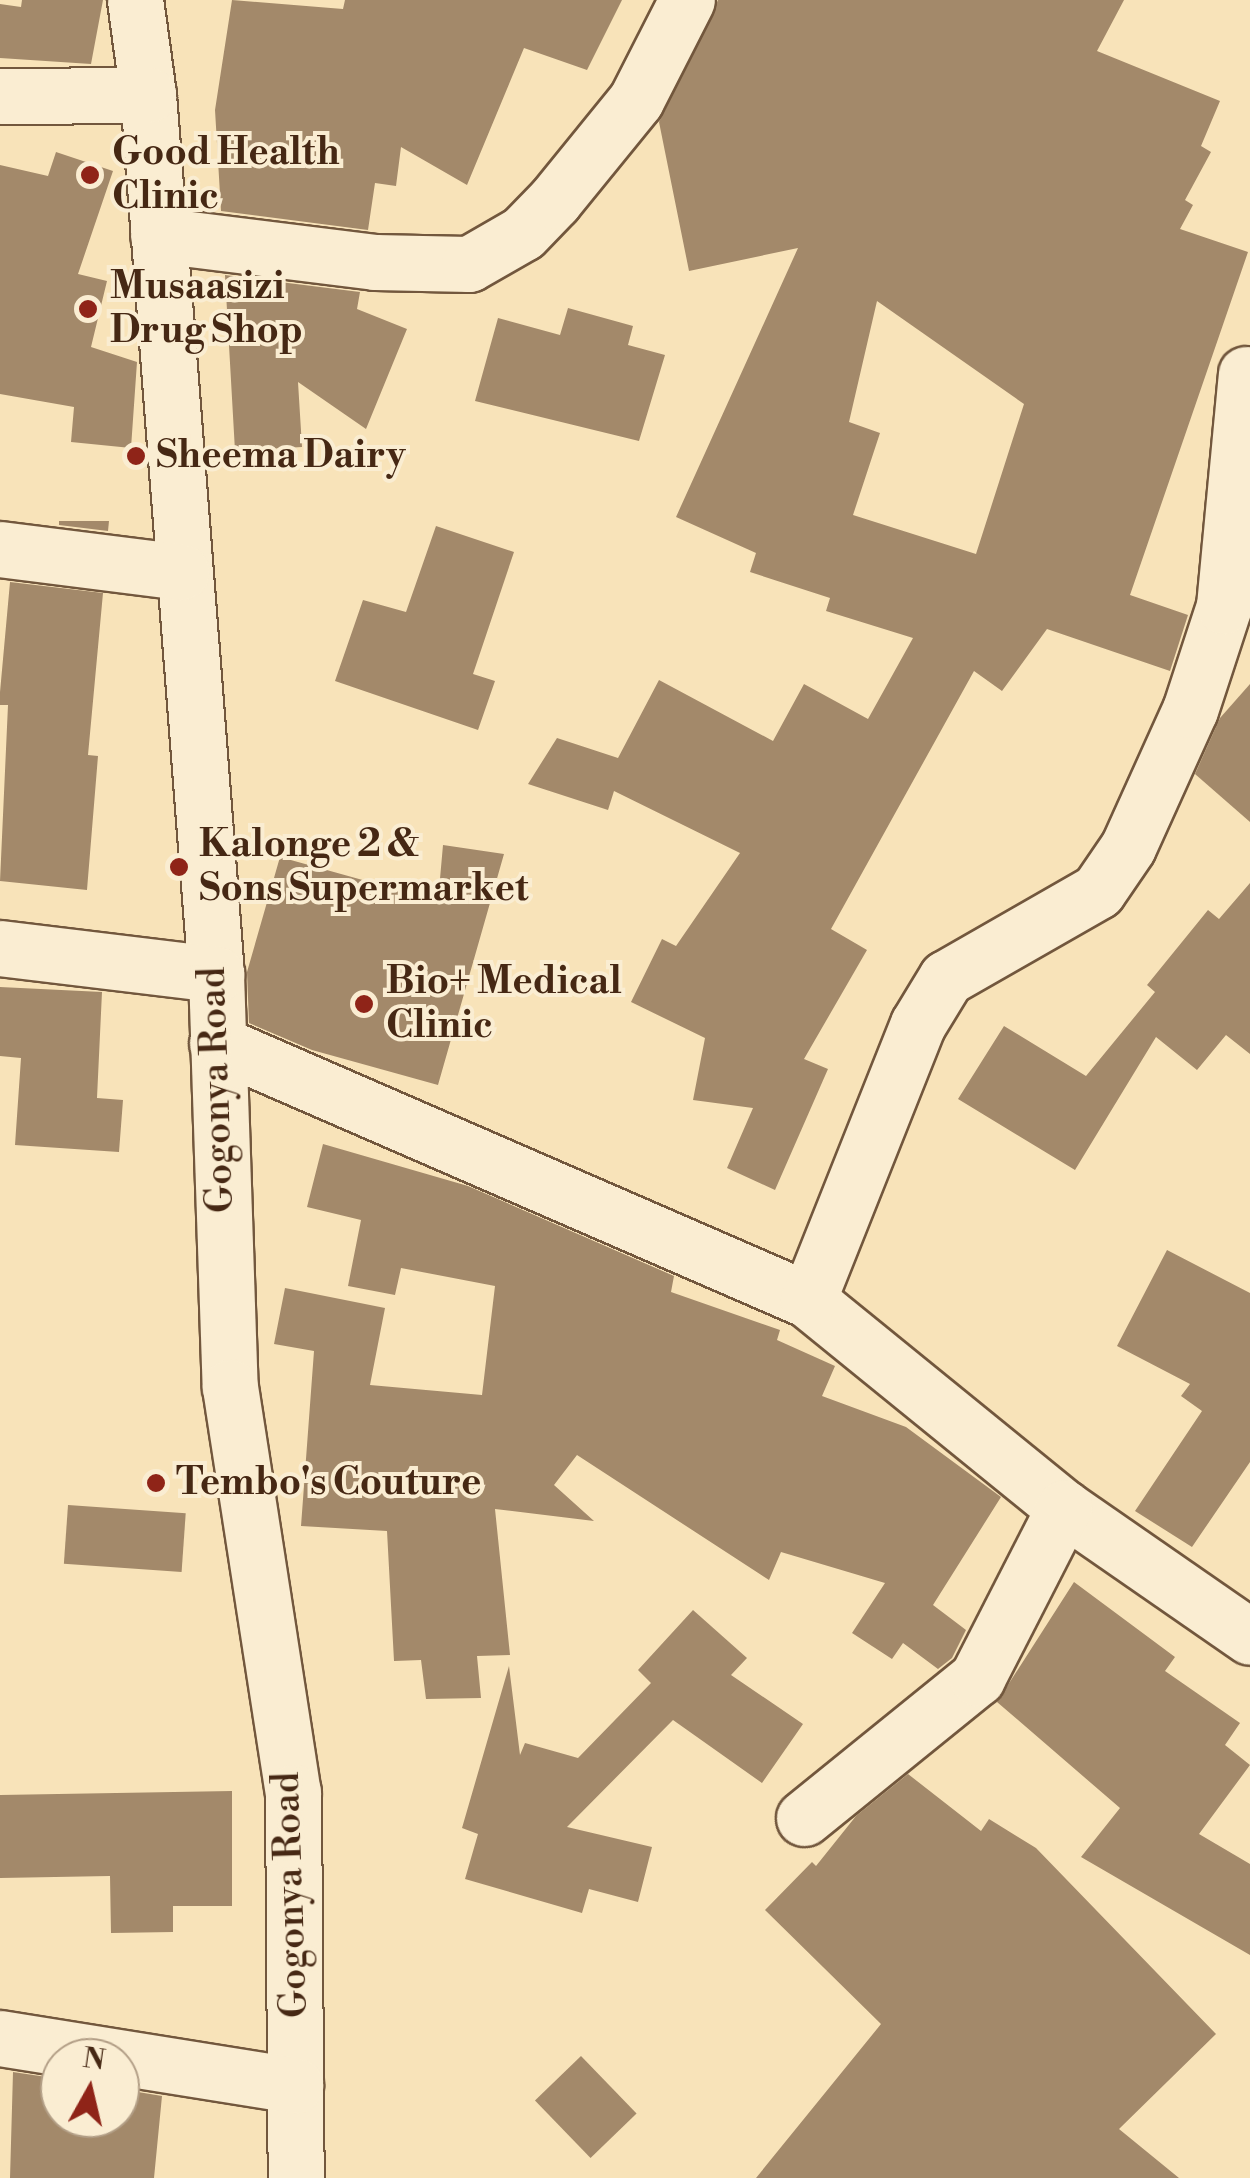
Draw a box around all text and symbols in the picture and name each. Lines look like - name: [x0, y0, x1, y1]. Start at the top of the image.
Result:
- place label: Good Health Clinic: [112, 130, 340, 220]
- marker: Good Health Clinic: [77, 162, 103, 188]
- place label: Musaasizi Drug Shop: [110, 264, 303, 353]
- marker: Musaasizi Drug Shop: [75, 296, 101, 322]
- place label: Sheema Dairy: [156, 433, 406, 479]
- marker: Sheema Dairy: [125, 445, 147, 467]
- place label: Kalonge 2 & Sons Supermarket: [199, 822, 528, 912]
- marker: Kalonge 2 & Sons Supermarket: [168, 856, 190, 878]
- place label: Bio+ Medical Clinic: [386, 959, 622, 1048]
- street label: Gogonya Road: [190, 966, 244, 1214]
- marker: Bio+ Medical Clinic: [351, 991, 377, 1017]
- place label: Tembo's Couture: [176, 1460, 481, 1506]
- marker: Tembo's Couture: [145, 1472, 167, 1494]
- street label: Gogonya Road: [264, 1771, 318, 2019]
- north arrow: [40, 2038, 140, 2138]
- text: N: [81, 2041, 107, 2079]

